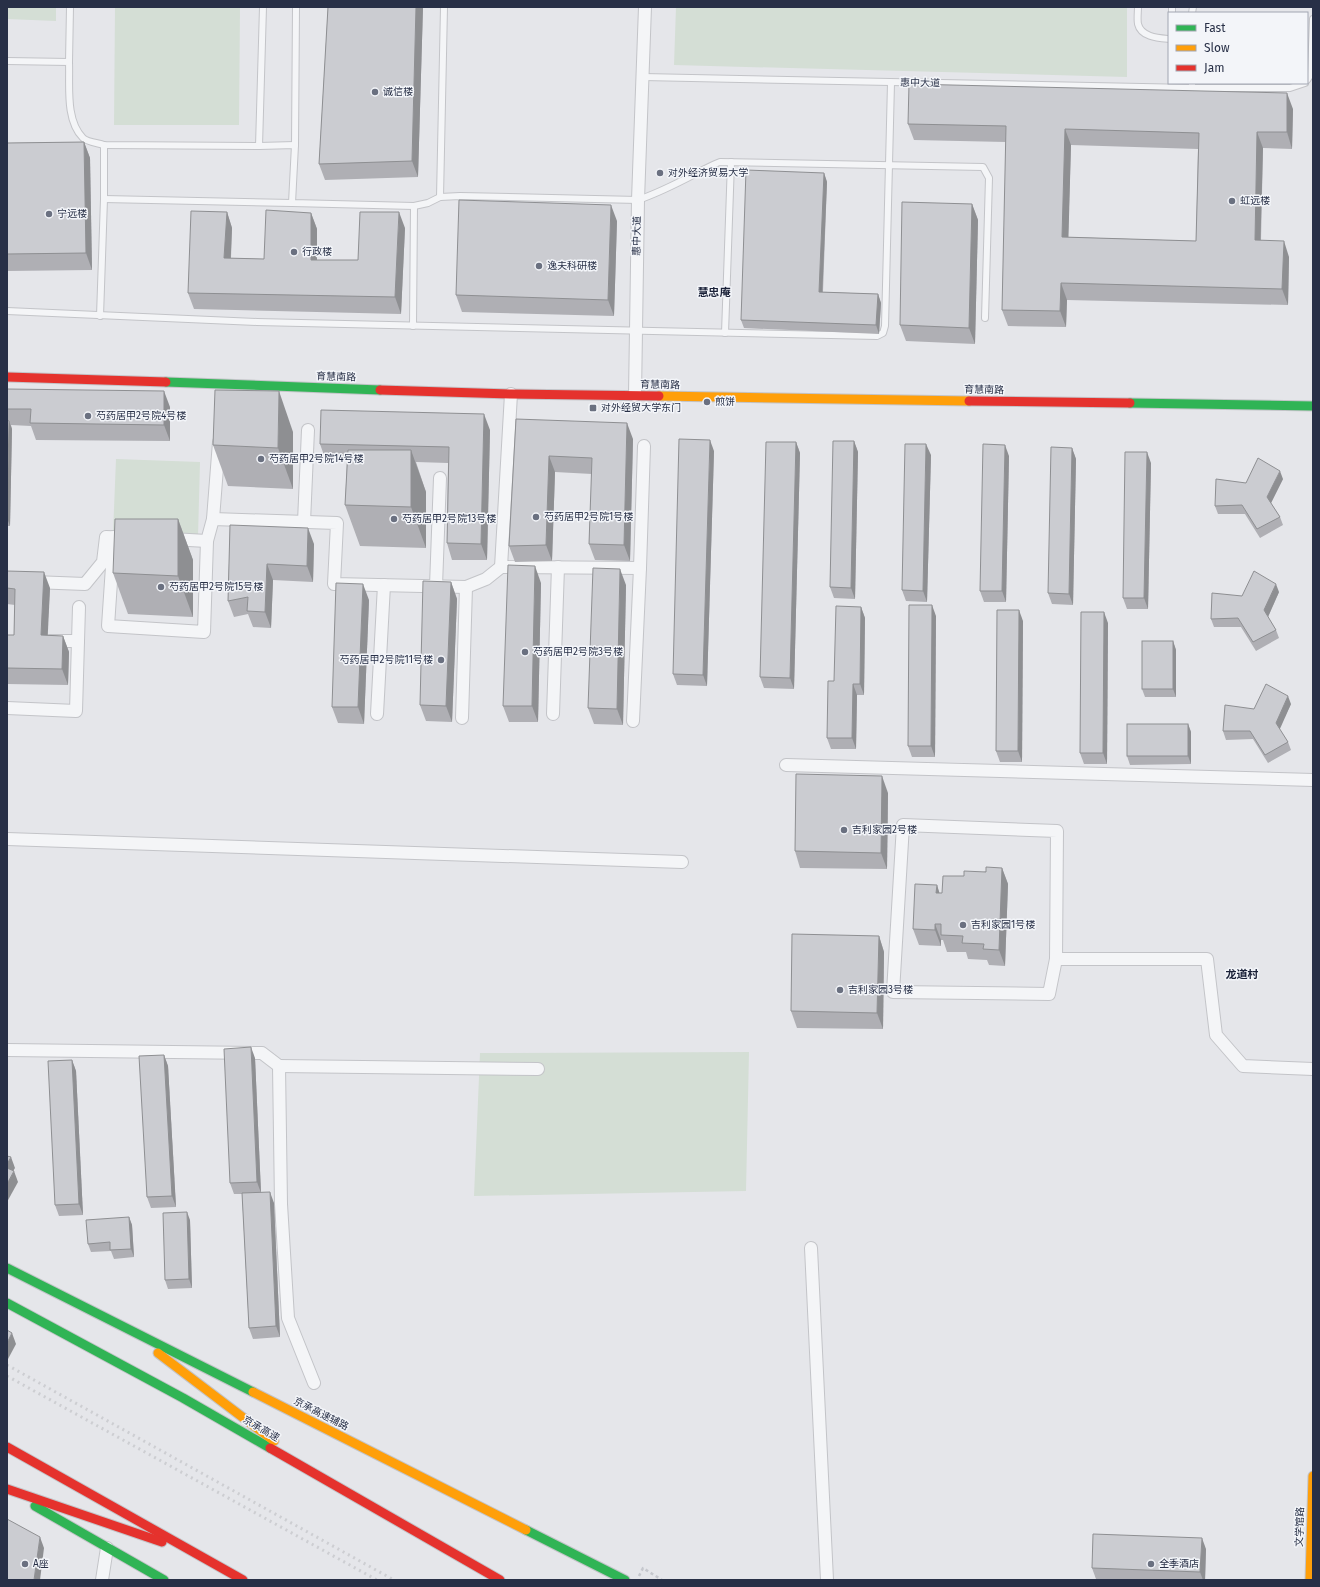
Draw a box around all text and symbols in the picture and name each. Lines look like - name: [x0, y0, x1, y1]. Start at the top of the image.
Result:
- legend: [1168, 12, 1308, 84]
- text: Fast: [1204, 21, 1226, 35]
- text: Slow: [1204, 41, 1230, 55]
- text: Jam: [1204, 61, 1224, 75]
- street label: 惠中大道: [900, 77, 940, 89]
- place label: 诚信楼: [383, 86, 413, 98]
- marker: 诚信楼: [370, 87, 380, 97]
- place label: 对外经济贸易大学: [668, 167, 748, 179]
- marker: 对外经济贸易大学: [655, 168, 665, 178]
- place label: 虹远楼: [1240, 195, 1270, 207]
- marker: 虹远楼: [1227, 196, 1237, 206]
- place label: 宁远楼: [57, 208, 87, 220]
- marker: 宁远楼: [44, 209, 54, 219]
- street label: 惠中大道: [631, 216, 643, 256]
- place label: 行政楼: [302, 246, 332, 258]
- marker: 行政楼: [289, 247, 299, 257]
- place label: 逸夫科研楼: [547, 260, 597, 272]
- marker: 逸夫科研楼: [534, 261, 544, 271]
- district label: 慧忠庵: [698, 286, 731, 299]
- street label: 育慧南路: [316, 370, 356, 384]
- street label: 育慧南路: [640, 379, 680, 391]
- street label: 育慧南路: [964, 384, 1004, 396]
- place label: 煎饼: [715, 396, 735, 408]
- marker: 煎饼: [702, 397, 712, 407]
- place label: 对外经贸大学东门: [601, 402, 681, 414]
- marker: 对外经贸大学东门: [588, 403, 598, 413]
- place label: 芍药居甲2号院4号楼: [96, 410, 186, 422]
- marker: 芍药居甲2号院4号楼: [83, 411, 93, 421]
- place label: 芍药居甲2号院14号楼: [269, 453, 364, 465]
- marker: 芍药居甲2号院14号楼: [256, 454, 266, 464]
- place label: 芍药居甲2号院1号楼: [544, 511, 633, 523]
- marker: 芍药居甲2号院1号楼: [531, 512, 541, 522]
- place label: 芍药居甲2号院13号楼: [402, 513, 496, 525]
- marker: 芍药居甲2号院13号楼: [389, 514, 399, 524]
- place label: 芍药居甲2号院15号楼: [169, 581, 263, 593]
- marker: 芍药居甲2号院15号楼: [156, 582, 166, 592]
- place label: 芍药居甲2号院3号楼: [533, 646, 623, 658]
- marker: 芍药居甲2号院3号楼: [520, 647, 530, 657]
- place label: 芍药居甲2号院11号楼: [340, 654, 433, 666]
- marker: 芍药居甲2号院11号楼: [436, 655, 446, 665]
- place label: 吉利家园2号楼: [852, 824, 917, 836]
- marker: 吉利家园2号楼: [839, 825, 849, 835]
- place label: 吉利家园1号楼: [971, 919, 1035, 931]
- marker: 吉利家园1号楼: [958, 920, 968, 930]
- district label: 龙道村: [1226, 968, 1259, 981]
- place label: 吉利家园3号楼: [848, 984, 913, 996]
- marker: 吉利家园3号楼: [835, 985, 845, 995]
- street label: 京承高速辅路: [292, 1395, 350, 1433]
- street label: 京承高速: [241, 1414, 281, 1444]
- street label: 文学馆路: [1293, 1507, 1307, 1547]
- place label: A座: [33, 1558, 49, 1570]
- place label: 全季酒店: [1159, 1558, 1199, 1570]
- marker: A座: [20, 1559, 30, 1569]
- marker: 全季酒店: [1146, 1559, 1156, 1569]

